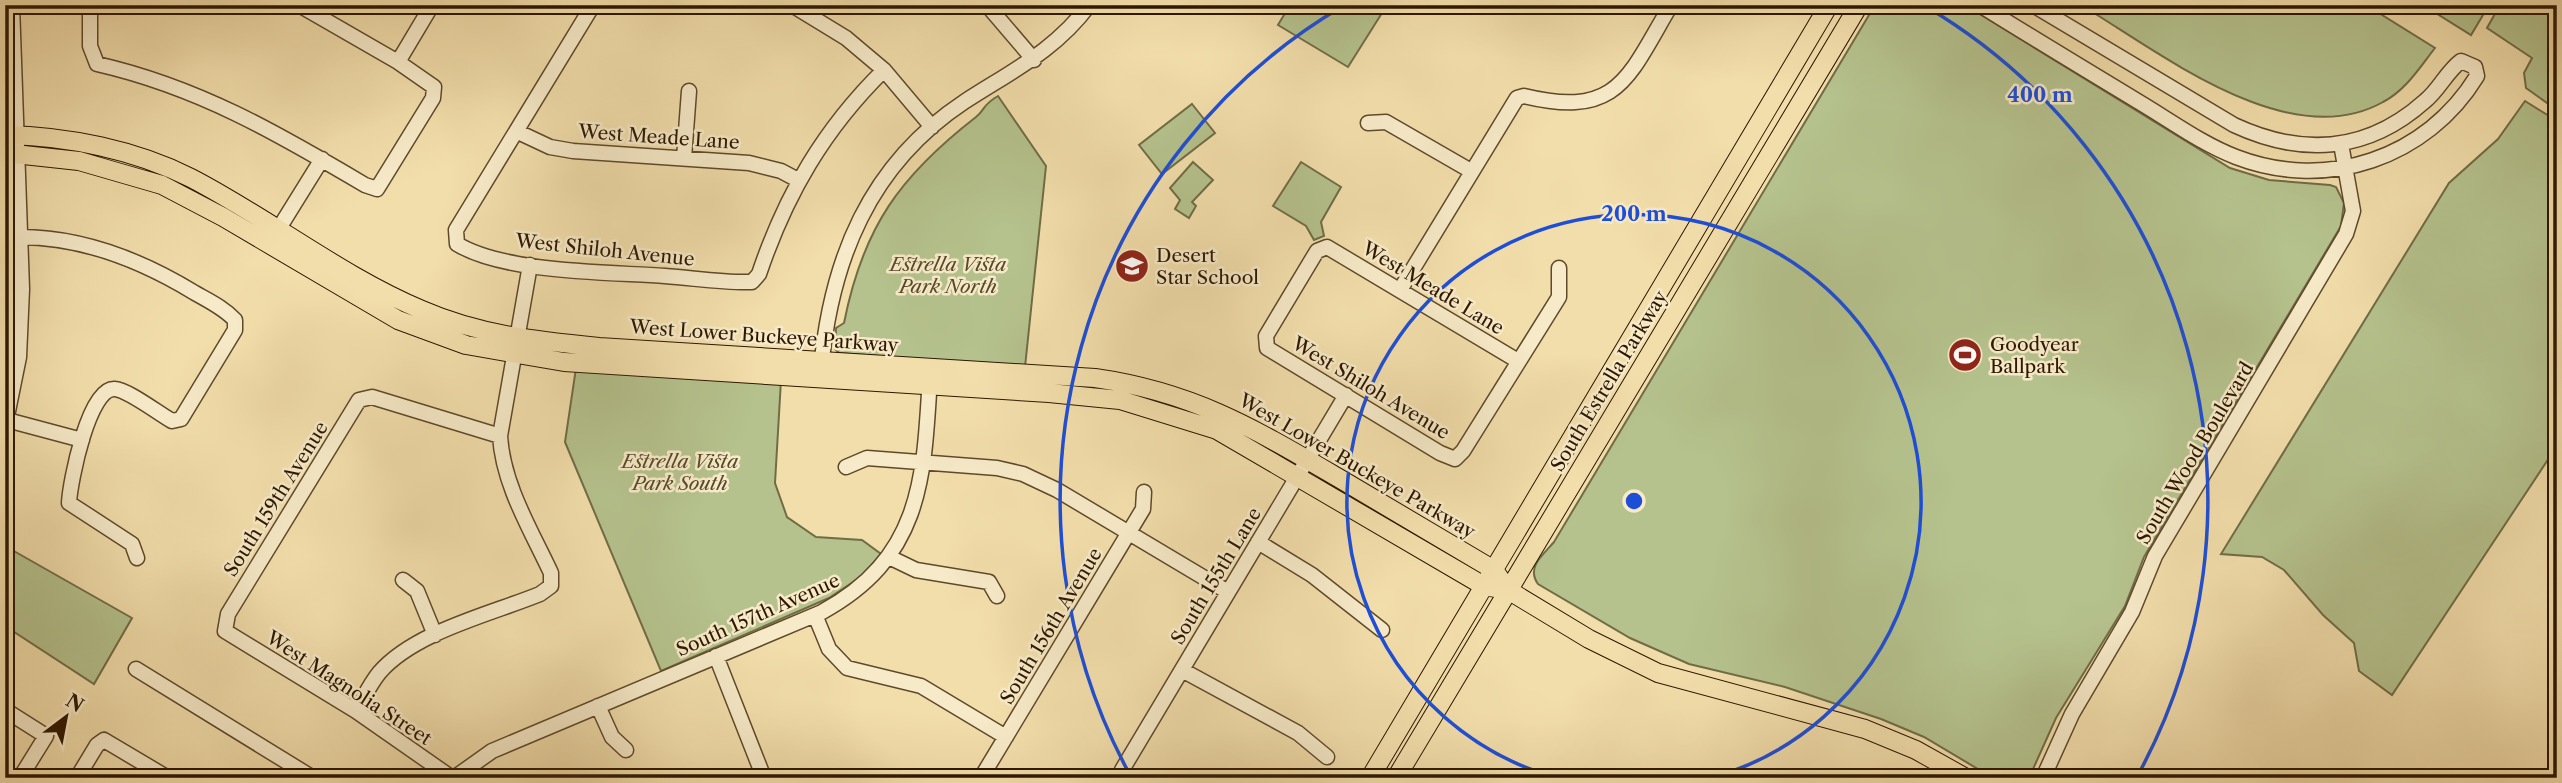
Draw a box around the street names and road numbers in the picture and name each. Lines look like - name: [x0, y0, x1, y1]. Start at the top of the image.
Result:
- street label: West Meade Lane: [577, 120, 740, 154]
- street label: West Shiloh Avenue: [513, 229, 696, 271]
- street label: West Meade Lane: [1357, 236, 1508, 339]
- street label: South Estrella Parkway: [1546, 286, 1672, 476]
- street label: West Lower Buckeye Parkway: [628, 315, 900, 357]
- street label: West Shiloh Avenue: [1287, 331, 1454, 444]
- street label: South Wood Boulevard: [2131, 357, 2259, 548]
- street label: West Lower Buckeye Parkway: [1234, 388, 1480, 543]
- street label: South 159th Avenue: [219, 417, 333, 581]
- street label: South 155th Lane: [1166, 503, 1266, 649]
- street label: South 156th Avenue: [995, 544, 1107, 708]
- street label: South 157th Avenue: [673, 569, 843, 661]
- street label: West Magnolia Street: [261, 625, 436, 750]

